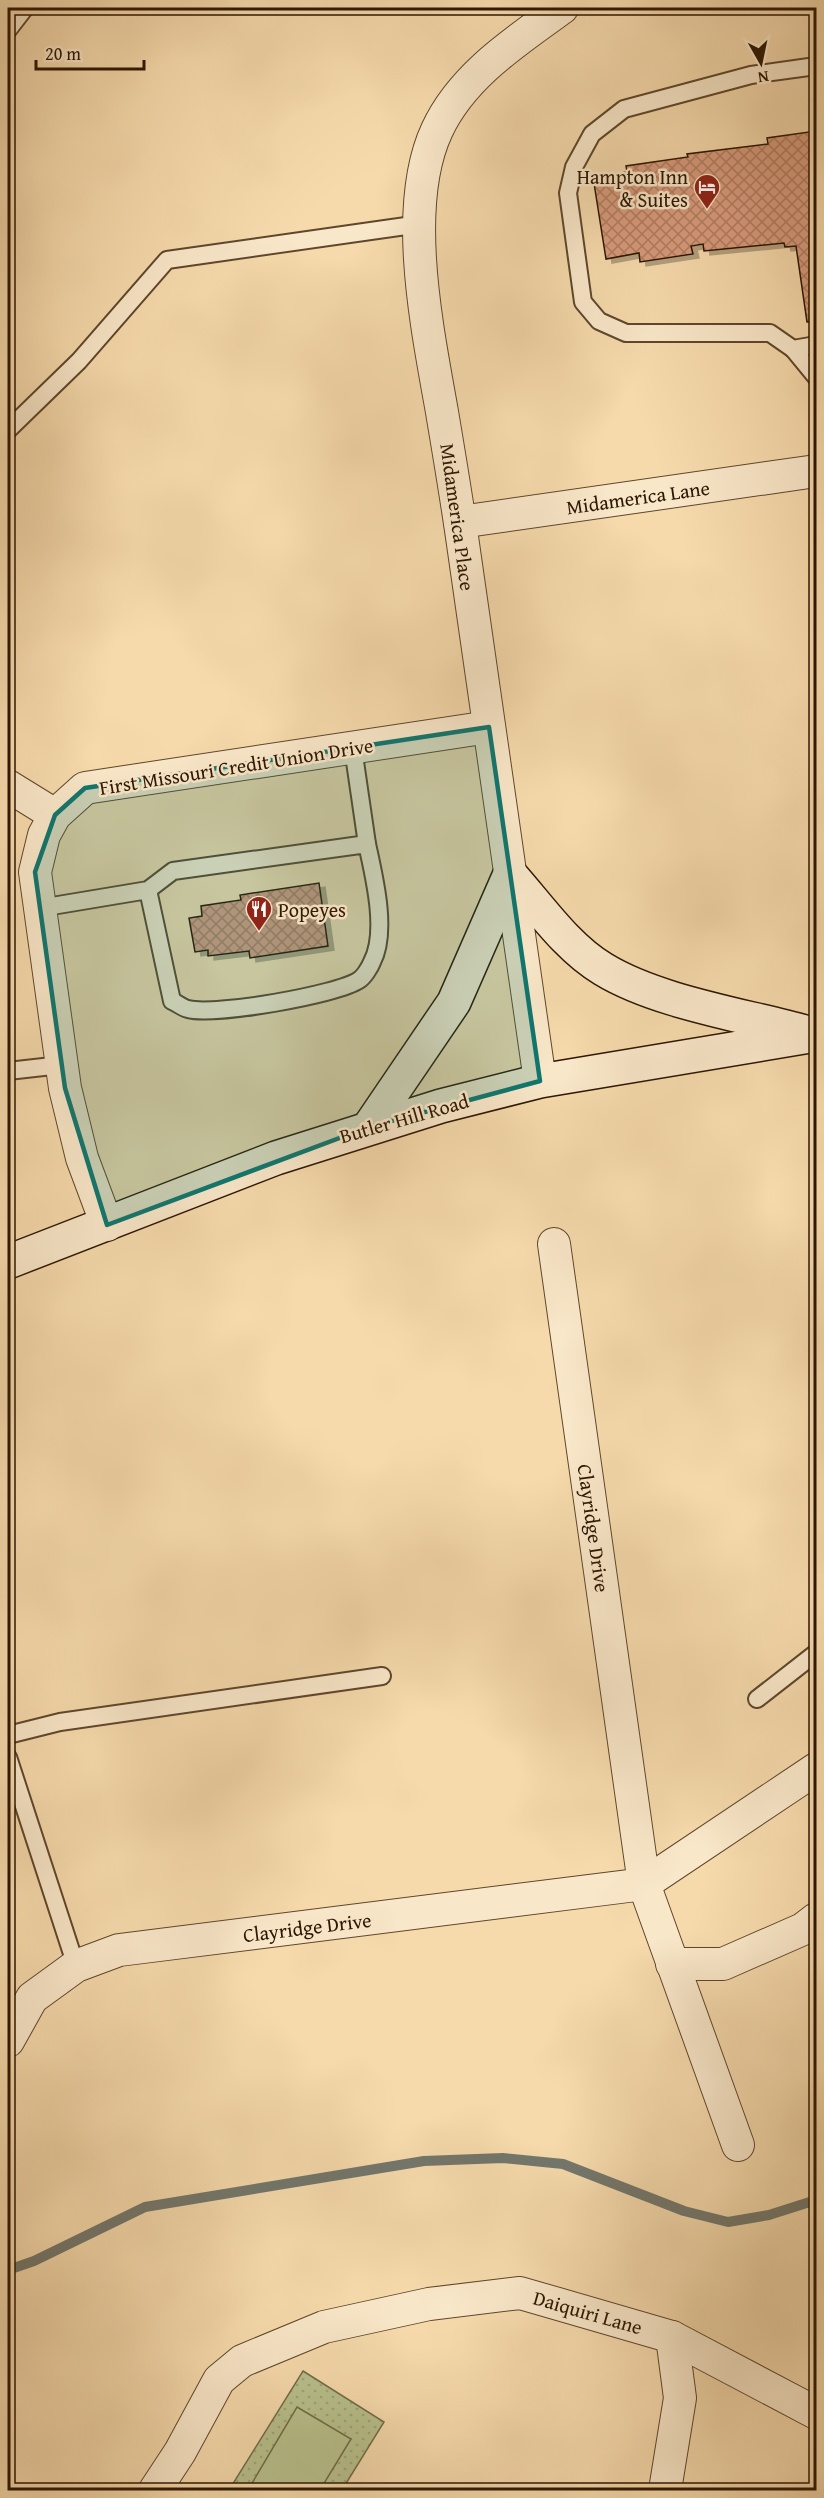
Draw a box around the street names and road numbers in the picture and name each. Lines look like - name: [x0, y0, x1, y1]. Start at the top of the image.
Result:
- street label: Midamerica Place: [433, 441, 483, 593]
- street label: Midamerica Lane: [565, 473, 711, 521]
- street label: First Missouri Credit Union Drive: [97, 730, 375, 802]
- street label: Butler Hill Road: [336, 1086, 472, 1150]
- street label: Clayridge Drive: [571, 1462, 617, 1594]
- street label: Clayridge Drive: [241, 1905, 373, 1949]
- street label: Daiquiri Lane: [530, 2283, 646, 2341]

